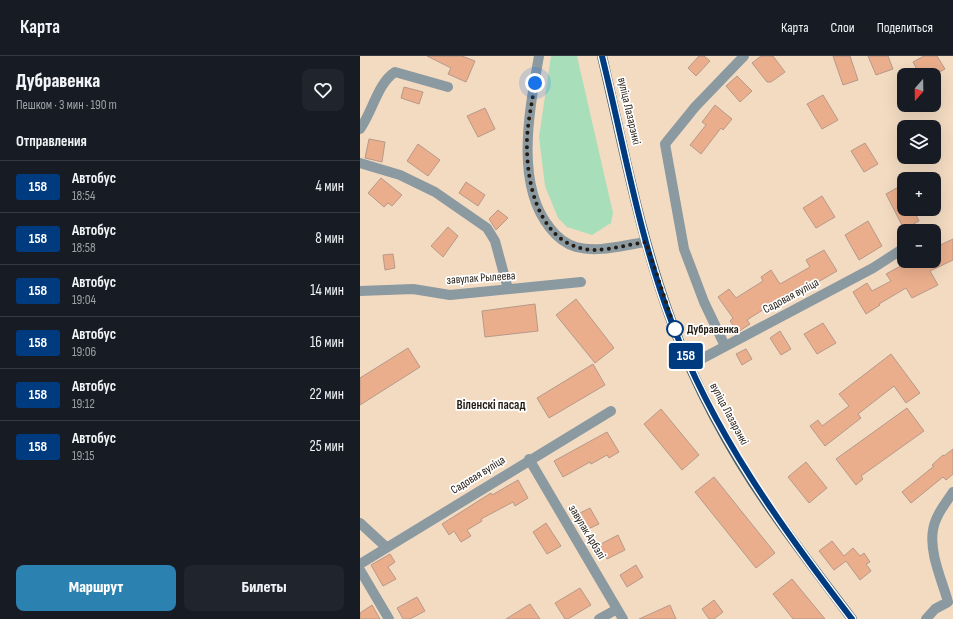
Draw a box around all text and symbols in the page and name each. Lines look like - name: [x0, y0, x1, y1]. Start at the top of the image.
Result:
- text: Карта: [20, 16, 60, 39]
- text: Карта: [781, 19, 809, 36]
- text: Слои: [831, 19, 855, 36]
- text: Поделиться: [877, 19, 933, 36]
- north arrow: [897, 68, 941, 112]
- map controls: [897, 68, 941, 268]
- button: heart: [302, 69, 344, 111]
- text: Дубравенка: [16, 70, 100, 93]
- your location: [525, 73, 545, 93]
- street label: вуліца Лазарэнкі: [614, 76, 644, 146]
- text: Пешком · 3 мин · 190 m: [16, 97, 117, 113]
- button: layers: [897, 120, 941, 164]
- text: Отправления: [16, 132, 87, 151]
- text: Автобус: [72, 169, 116, 188]
- button: +: [897, 172, 941, 216]
- text: 4 мин: [315, 177, 344, 196]
- text: 158: [29, 178, 47, 195]
- text: 18:54: [72, 188, 95, 204]
- text: Автобус: [72, 221, 116, 240]
- button: −: [897, 224, 941, 268]
- text: 8 мин: [315, 229, 344, 248]
- text: 158: [29, 230, 47, 247]
- text: 18:58: [72, 240, 96, 256]
- street label: завулак Рылеева: [446, 268, 516, 288]
- text: Автобус: [72, 273, 116, 292]
- street label: Садовая вуліца: [760, 275, 822, 317]
- text: 14 мин: [310, 281, 344, 300]
- text: 158: [29, 282, 47, 299]
- text: 19:04: [72, 292, 96, 308]
- marker: Дубравенка: [666, 320, 684, 338]
- place label: Дубравенка: [687, 322, 739, 337]
- text: Автобус: [72, 325, 116, 344]
- text: 16 мин: [310, 333, 344, 352]
- text: 158: [29, 334, 47, 351]
- line badge: 158: [663, 343, 709, 369]
- text: 19:06: [72, 344, 96, 360]
- text: 158: [677, 347, 695, 364]
- text: Автобус: [72, 377, 116, 396]
- street label: вуліца Лазарэнкі: [706, 380, 752, 448]
- text: 22 мин: [309, 385, 344, 404]
- text: 158: [29, 386, 47, 403]
- text: 19:12: [72, 396, 95, 412]
- district label: Віленскі пасад: [457, 397, 525, 413]
- text: Автобус: [72, 429, 116, 448]
- text: 25 мин: [310, 437, 344, 456]
- text: 158: [29, 438, 47, 455]
- text: 19:15: [72, 448, 95, 464]
- street label: Садовая вуліца: [448, 452, 508, 498]
- street label: завулак Арбэлі: [565, 502, 609, 562]
- button: Маршрут: [16, 565, 176, 611]
- button: Билеты: [184, 565, 344, 611]

